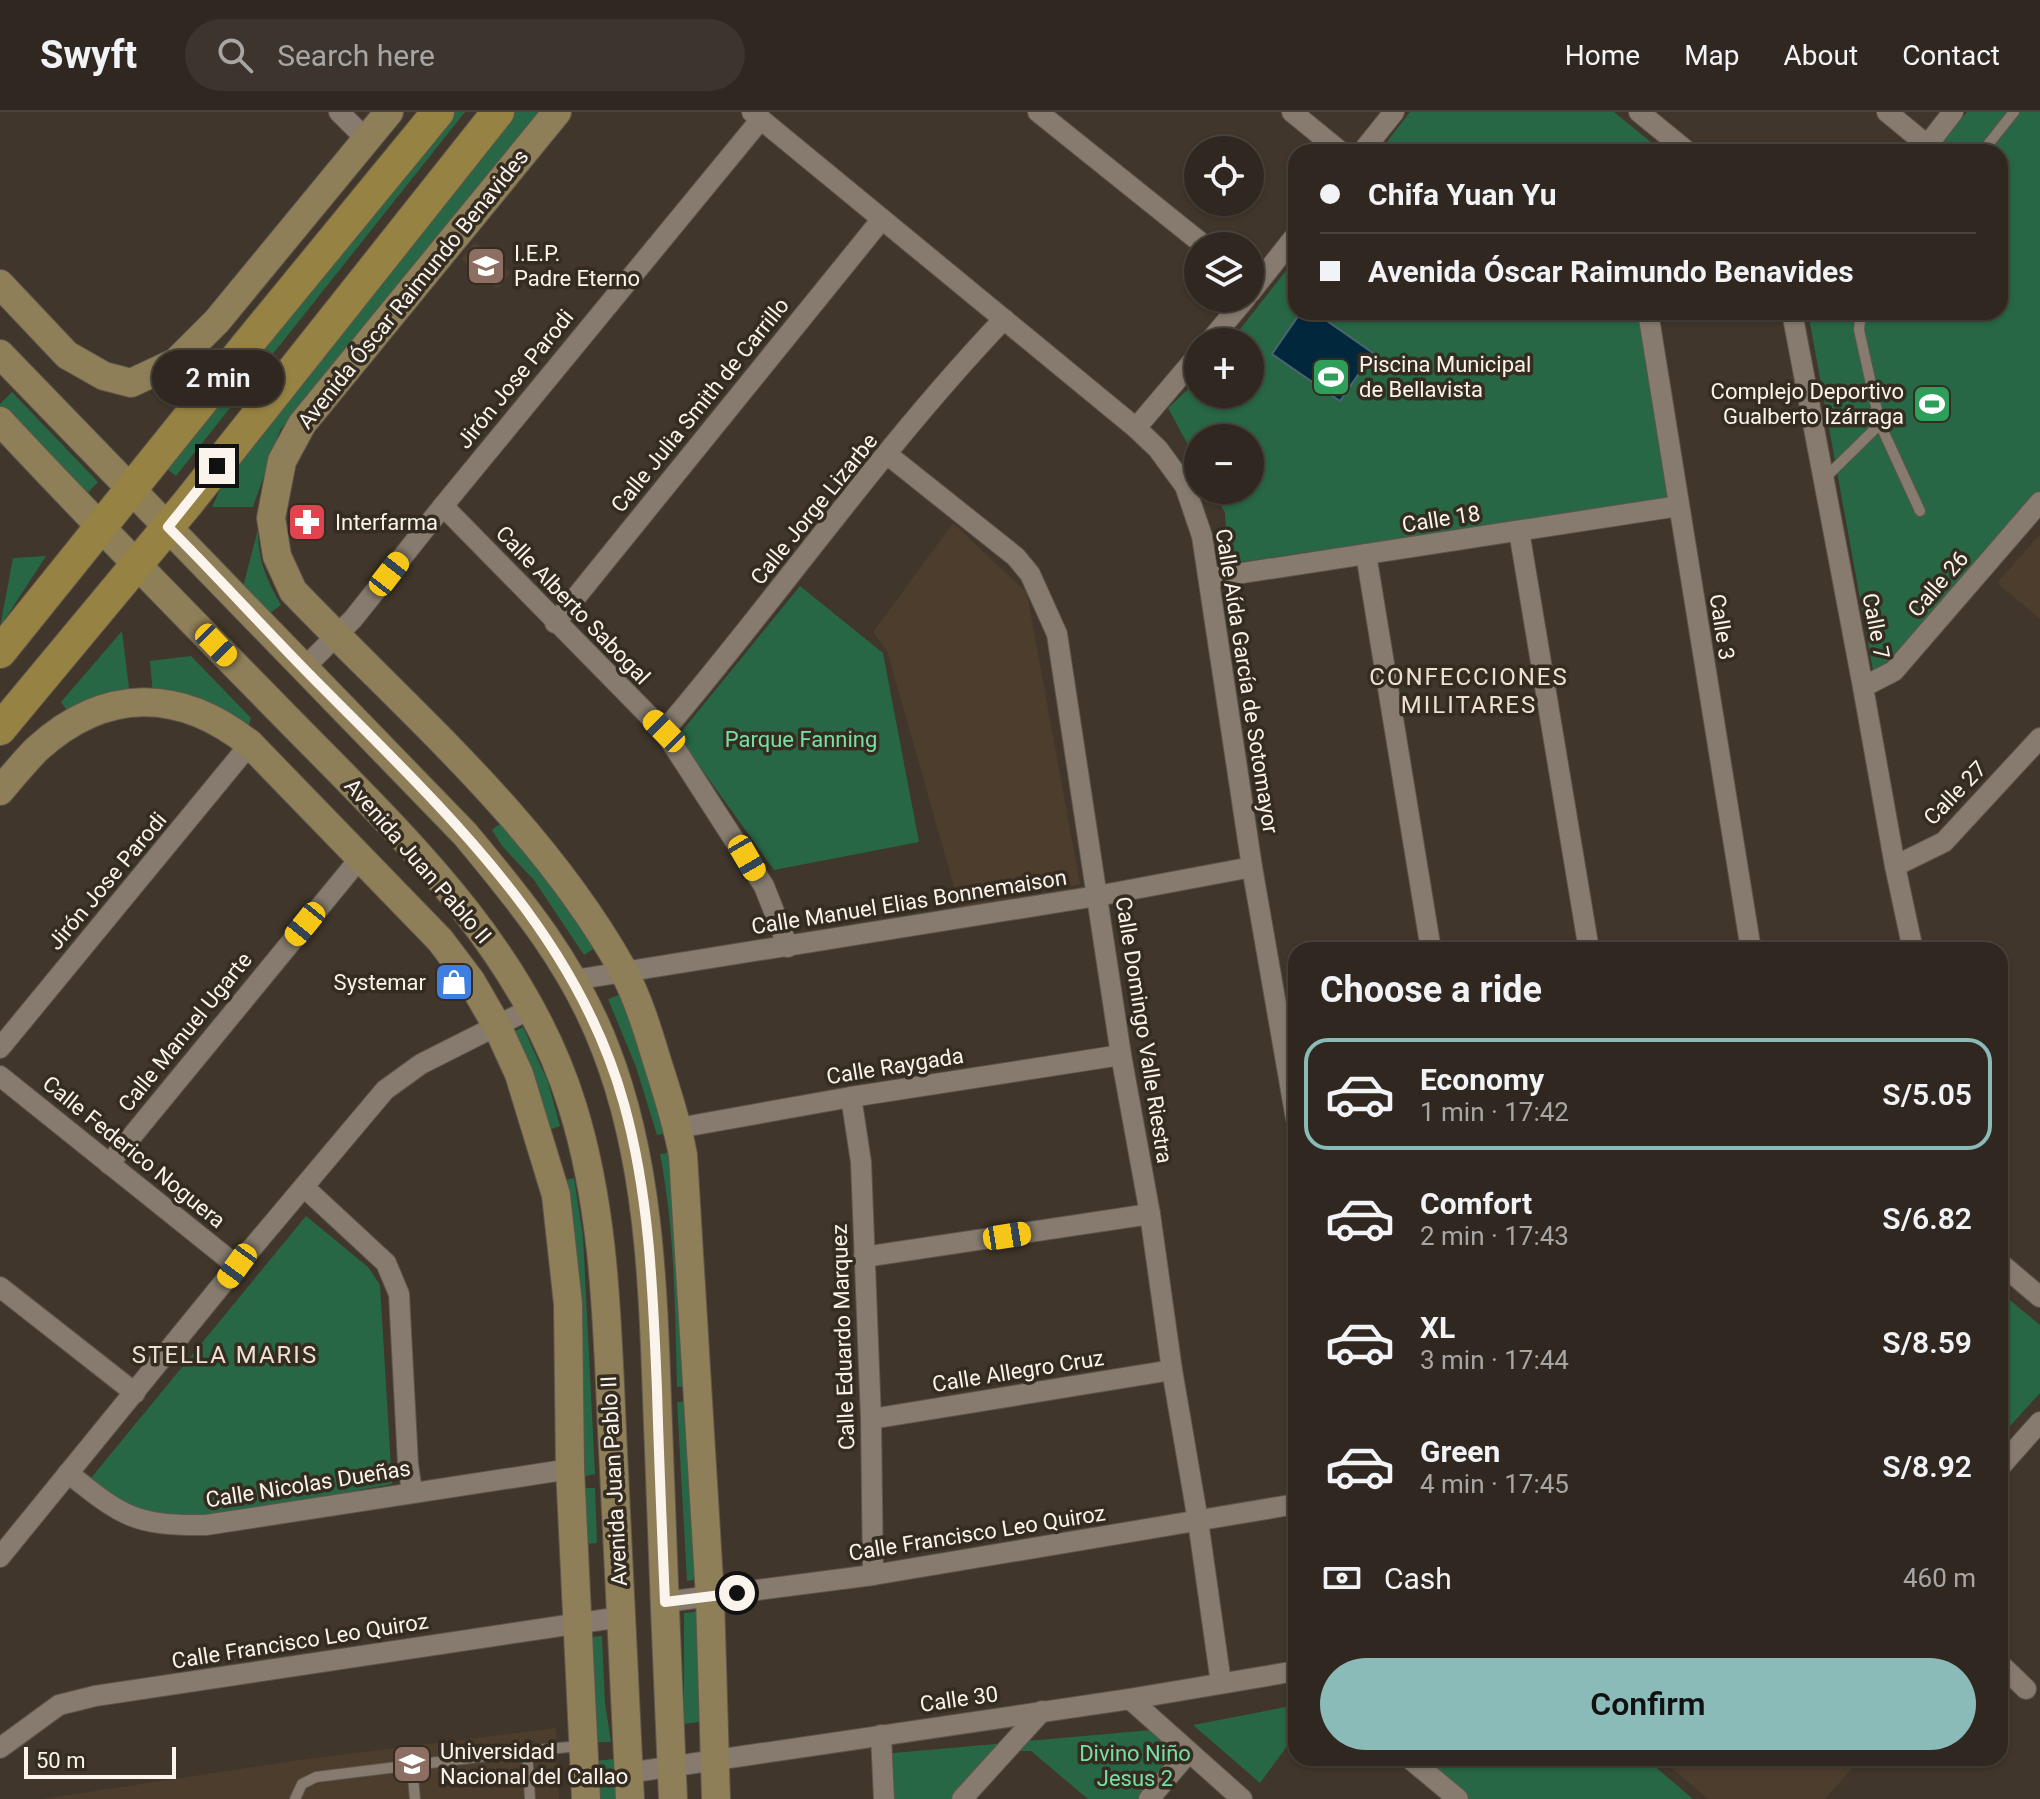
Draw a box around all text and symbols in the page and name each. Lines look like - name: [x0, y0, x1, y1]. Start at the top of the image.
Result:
- search box: [185, 19, 745, 91]
- text: Swyft: [40, 33, 137, 77]
- icon: search: [213, 33, 257, 77]
- text: Search here: [277, 38, 435, 73]
- text: Home: [1565, 39, 1640, 72]
- text: Map: [1684, 39, 1740, 72]
- text: About: [1784, 39, 1858, 72]
- text: Contact: [1902, 39, 2000, 72]
- map controls: [1184, 136, 1264, 504]
- button: locate: [1184, 136, 1264, 216]
- street label: Avenida Óscar Raimundo Benavides: [292, 144, 533, 434]
- text: Chifa Yuan Yu: [1368, 177, 1557, 212]
- button: layers: [1184, 232, 1264, 312]
- place label: I.E.P. Padre Eterno: [514, 241, 640, 291]
- school or university icon: I.E.P. Padre Eterno: [465, 245, 507, 287]
- text: Avenida Óscar Raimundo Benavides: [1368, 254, 1854, 289]
- street label: Calle Julia Smith de Carrillo: [606, 293, 794, 517]
- street label: Jirón Jose Parodi: [451, 305, 579, 453]
- button: +: [1184, 328, 1264, 408]
- callout: 2 min: [151, 350, 283, 406]
- place label: Piscina Municipal de Bellavista: [1359, 352, 1531, 402]
- sports icon: Piscina Municipal de Bellavista: [1310, 356, 1352, 398]
- text: 2 min: [185, 363, 251, 393]
- place label: Complejo Deportivo Gualberto Izárraga: [1711, 379, 1904, 429]
- sports icon: Complejo Deportivo Gualberto Izárraga: [1911, 383, 1953, 425]
- button: −: [1184, 424, 1264, 504]
- street label: Calle Jorge Lizarbe: [745, 428, 883, 590]
- route end: [199, 448, 235, 484]
- street label: Calle 18: [1400, 500, 1482, 538]
- pharmacy icon: Interfarma: [286, 501, 328, 543]
- place label: Interfarma: [335, 510, 438, 535]
- street label: Calle Alberto Sabogal: [491, 521, 655, 689]
- street label: Calle Aída García de Sotomayor: [1211, 527, 1284, 836]
- street label: Calle 26: [1903, 546, 1973, 622]
- car: [365, 548, 413, 600]
- street label: Calle 7: [1857, 591, 1895, 661]
- street label: Calle 3: [1704, 592, 1740, 662]
- car: [191, 619, 241, 671]
- district label: CONFECCIONES MILITARES: [1369, 663, 1569, 719]
- car: [639, 706, 689, 756]
- park label: Parque Fanning: [725, 727, 877, 752]
- street label: Calle 27: [1919, 756, 1991, 830]
- street label: Avenida Juan Pablo II: [339, 773, 497, 949]
- street label: Jirón Jose Parodi: [42, 807, 172, 955]
- car: [725, 831, 769, 885]
- street label: Calle Manuel Elias Bonnemaison: [750, 865, 1068, 939]
- street label: Calle Domingo Valle Riestra: [1111, 895, 1177, 1165]
- car: [281, 898, 329, 950]
- street label: Calle Manuel Ugarte: [113, 947, 257, 1117]
- shop icon: Systemar: [433, 961, 475, 1003]
- text: Choose a ride: [1320, 969, 1542, 1011]
- place label: Systemar: [334, 970, 427, 995]
- street label: Calle Raygada: [825, 1043, 965, 1089]
- icon: car: [1324, 1058, 1396, 1130]
- text: Economy: [1420, 1062, 1544, 1097]
- street label: Calle Federico Noguera: [38, 1071, 230, 1233]
- text: S/5.05: [1882, 1077, 1972, 1112]
- text: 1 min · 17:42: [1420, 1097, 1569, 1127]
- icon: car: [1324, 1182, 1396, 1254]
- text: Comfort: [1420, 1186, 1532, 1221]
- text: S/6.82: [1882, 1201, 1972, 1236]
- car: [981, 1220, 1033, 1252]
- text: 2 min · 17:43: [1420, 1221, 1569, 1251]
- street label: Calle Eduardo Marquez: [827, 1223, 859, 1450]
- car: [213, 1240, 261, 1292]
- icon: car: [1324, 1306, 1396, 1378]
- text: XL: [1420, 1310, 1455, 1345]
- text: S/8.59: [1882, 1325, 1972, 1360]
- district label: STELLA MARIS: [132, 1341, 318, 1369]
- street label: Calle Allegro Cruz: [930, 1345, 1106, 1397]
- text: 3 min · 17:44: [1420, 1345, 1569, 1375]
- street label: Avenida Juan Pablo II: [596, 1375, 632, 1587]
- icon: car: [1324, 1430, 1396, 1502]
- text: Green: [1420, 1434, 1500, 1469]
- text: S/8.92: [1882, 1449, 1972, 1484]
- street label: Calle Nicolas Dueñas: [204, 1455, 412, 1513]
- text: 4 min · 17:45: [1420, 1469, 1569, 1499]
- street label: Calle Francisco Leo Quiroz: [847, 1500, 1107, 1566]
- icon: cash: [1320, 1556, 1364, 1600]
- text: Cash: [1384, 1561, 1452, 1596]
- text: 460 m: [1903, 1563, 1976, 1593]
- route start: [719, 1575, 755, 1611]
- street label: Calle Francisco Leo Quiroz: [170, 1608, 430, 1674]
- button: Confirm: [1320, 1658, 1976, 1750]
- street label: Calle 30: [918, 1681, 1000, 1717]
- place label: Universidad Nacional del Callao: [440, 1739, 628, 1789]
- park label: Divino Niño Jesus 2: [1079, 1741, 1191, 1791]
- scale bar: [24, 1743, 176, 1779]
- school or university icon: Universidad Nacional del Callao: [391, 1743, 433, 1785]
- text: 50 m: [36, 1748, 85, 1773]

